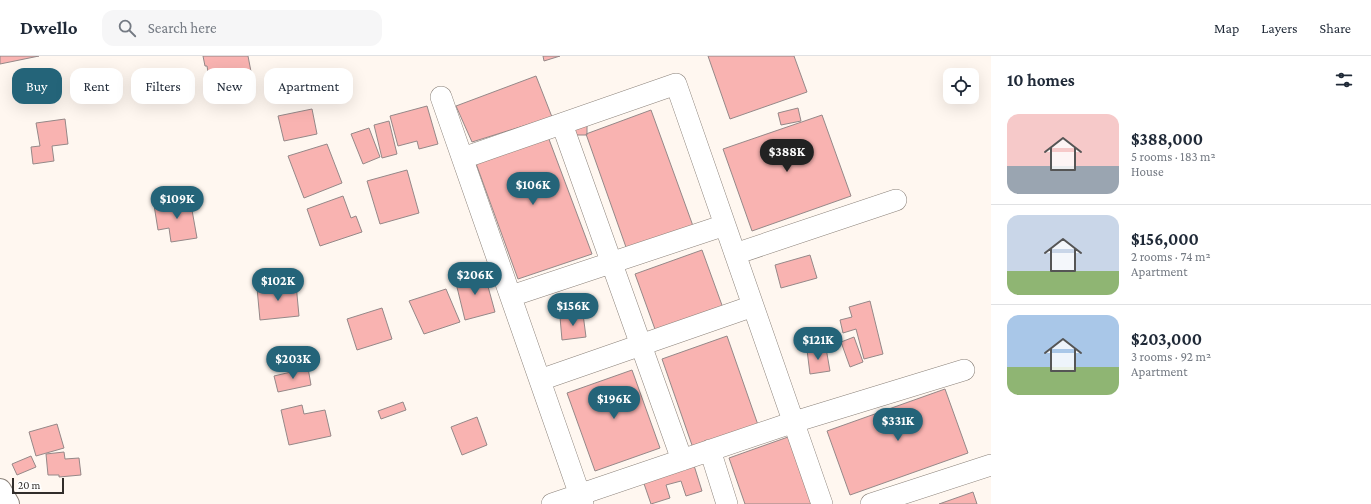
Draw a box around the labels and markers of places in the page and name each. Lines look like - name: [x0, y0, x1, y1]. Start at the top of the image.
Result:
- pin: $388K: [759, 139, 815, 173]
- pin: $106K: [505, 172, 561, 206]
- pin: $109K: [149, 186, 205, 220]
- pin: $206K: [447, 262, 503, 296]
- pin: $102K: [250, 268, 306, 302]
- pin: $156K: [545, 293, 601, 327]
- pin: $121K: [790, 327, 846, 361]
- pin: $203K: [265, 346, 321, 380]
- pin: $196K: [586, 386, 642, 420]
- pin: $331K: [870, 408, 926, 442]

